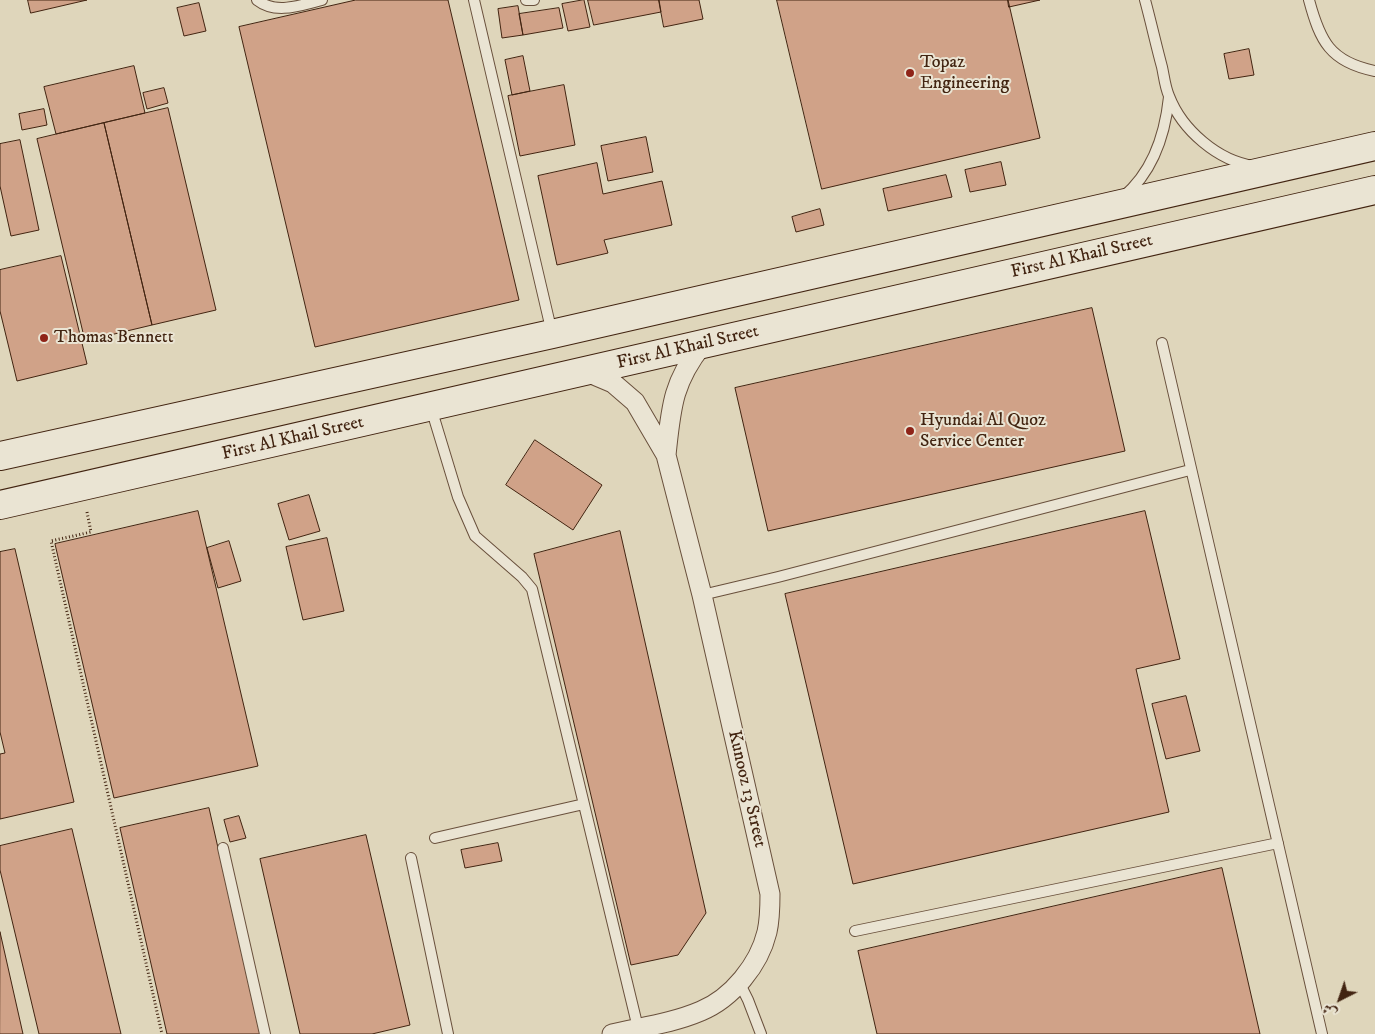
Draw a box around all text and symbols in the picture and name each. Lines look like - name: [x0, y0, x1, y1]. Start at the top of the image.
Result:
- place label: Topaz Engineering: [920, 52, 1009, 94]
- marker: Topaz Engineering: [904, 67, 916, 79]
- street label: First Al Khail Street: [1009, 230, 1155, 284]
- street label: First Al Khail Street: [615, 321, 761, 375]
- place label: Thomas Bennett: [54, 327, 173, 349]
- marker: Thomas Bennett: [38, 332, 50, 344]
- place label: Hyundai Al Quoz Service Center: [920, 410, 1046, 452]
- street label: First Al Khail Street: [220, 412, 366, 466]
- marker: Hyundai Al Quoz Service Center: [904, 425, 916, 437]
- street label: Kunooz 13 Street: [722, 728, 770, 850]
- north arrow: [1315, 974, 1365, 1024]
- text: ش: [1319, 999, 1341, 1022]

